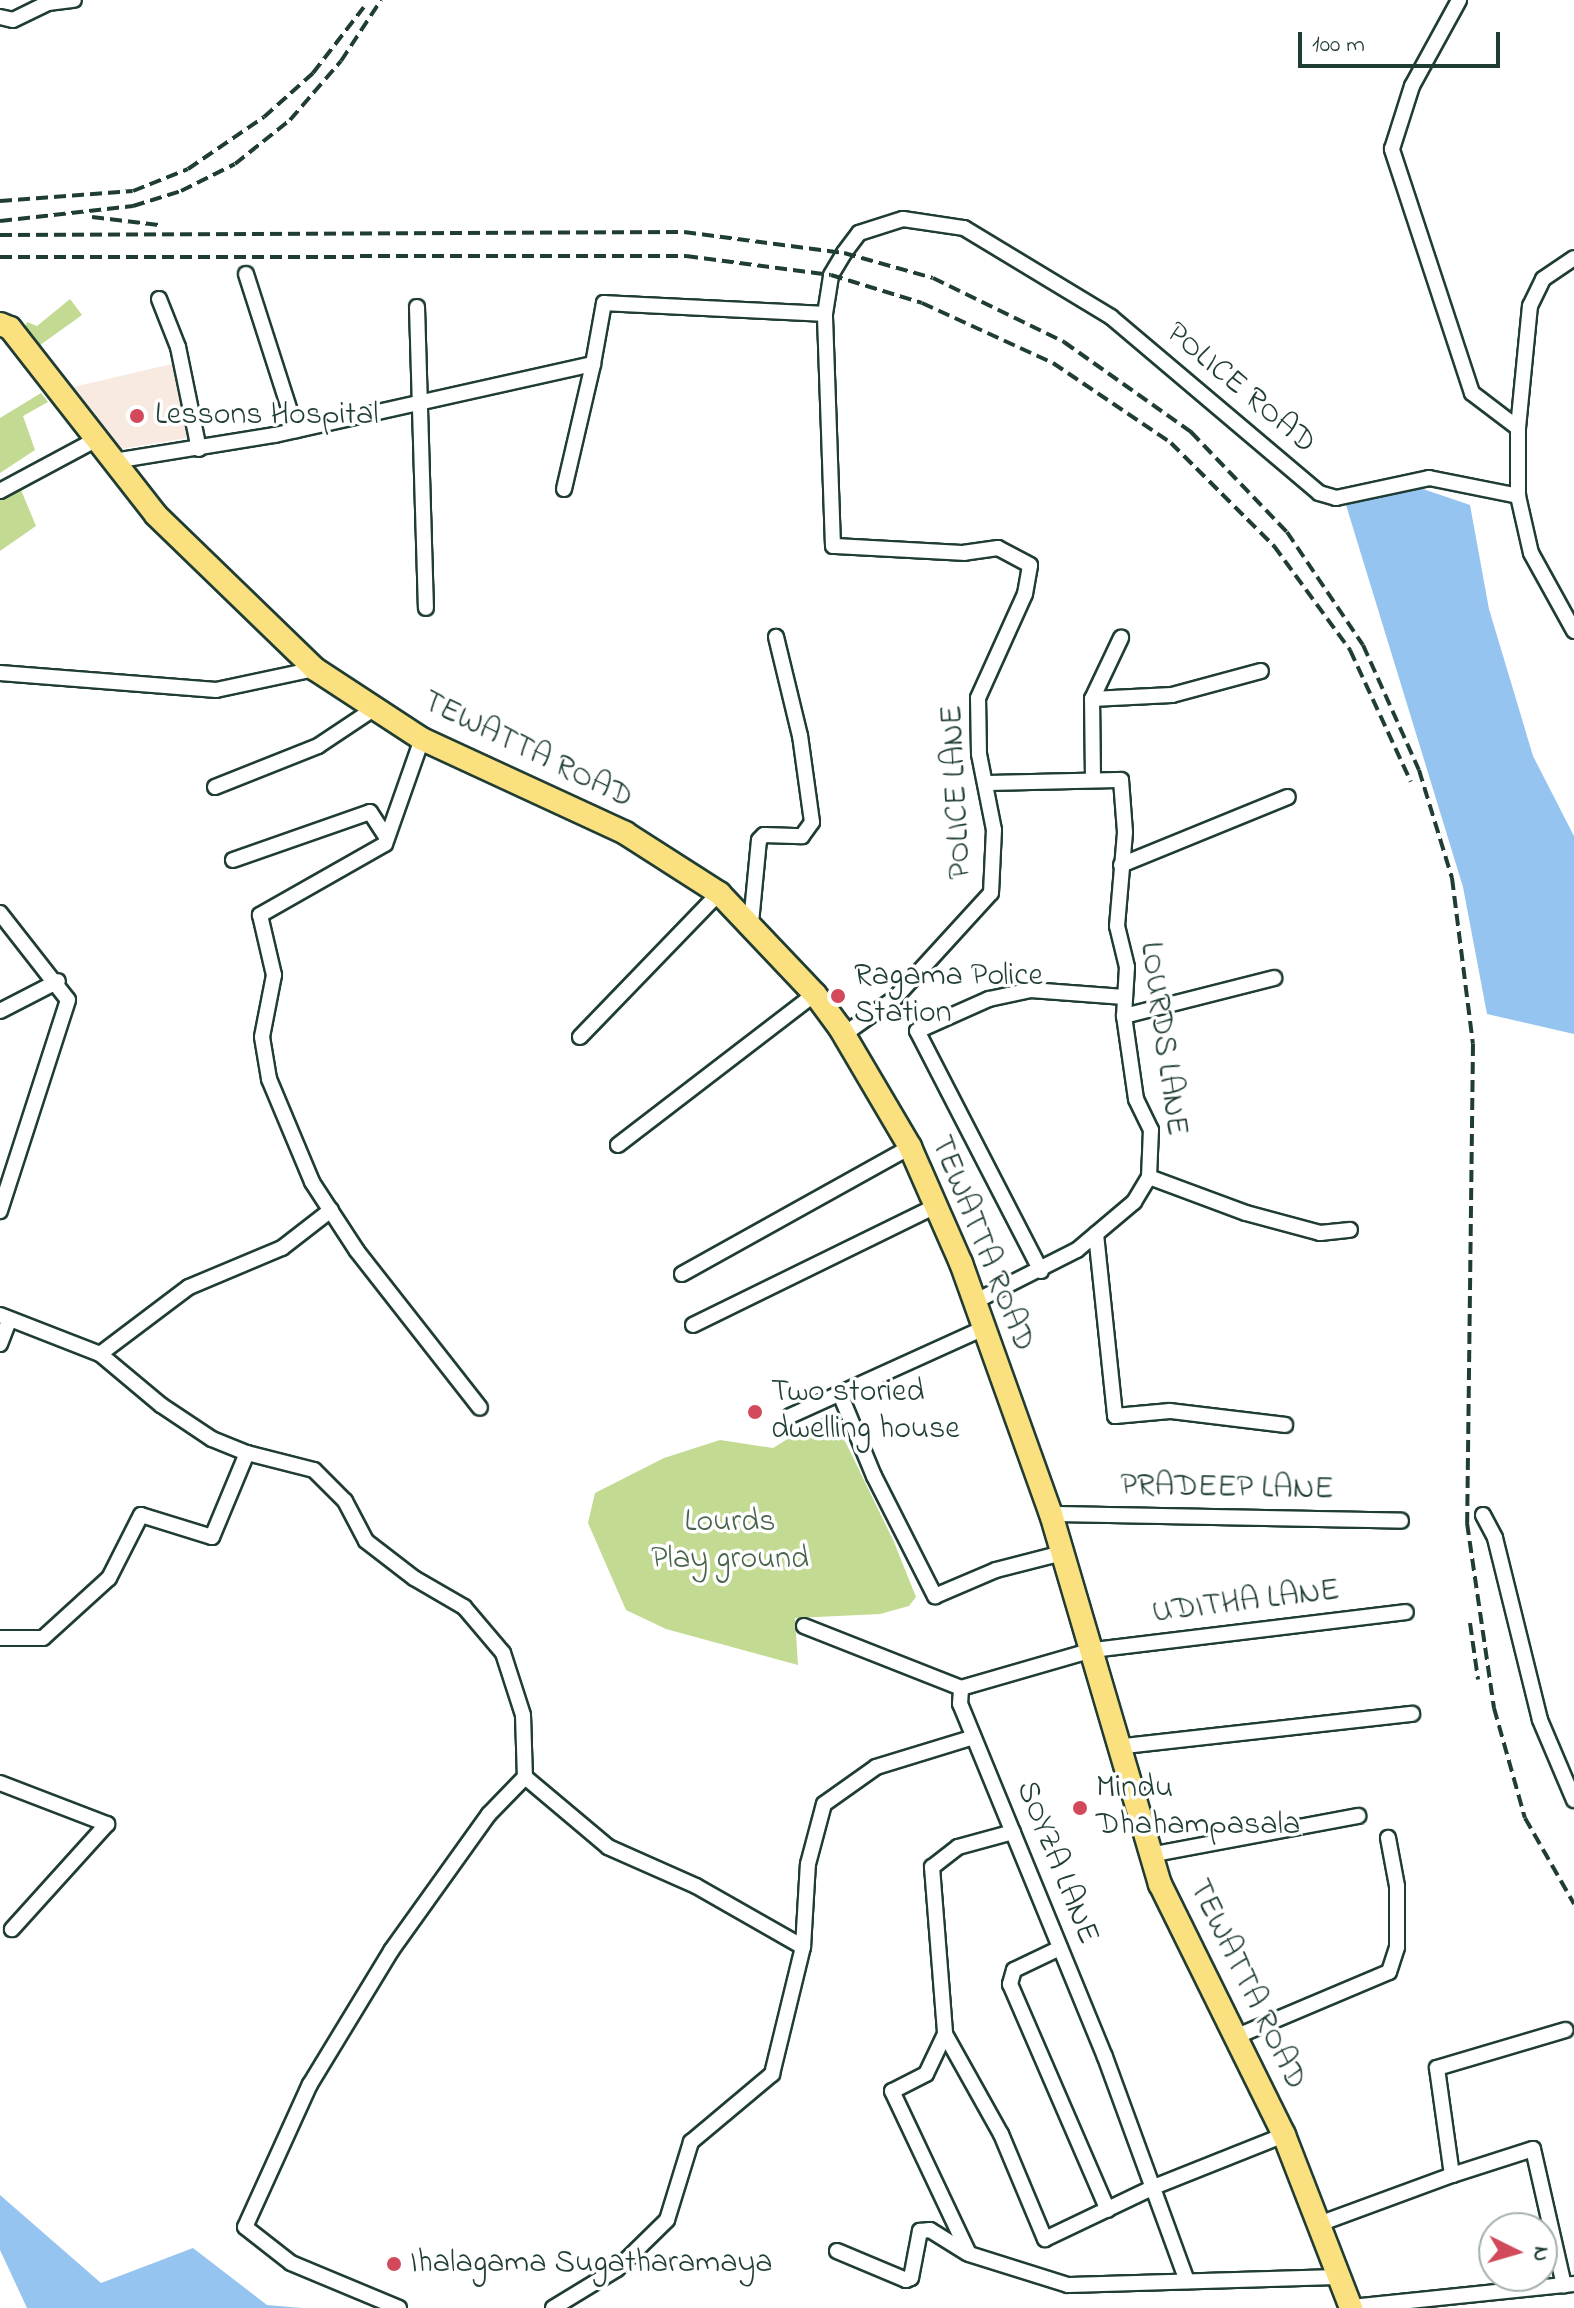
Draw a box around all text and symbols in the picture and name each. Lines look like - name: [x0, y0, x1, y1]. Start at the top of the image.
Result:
- scale bar: [1302, 16, 1504, 66]
- text: 100 m: [1312, 28, 1365, 63]
- street label: POLICE ROAD: [1157, 315, 1323, 463]
- place label: Lessons Hospital: [155, 397, 379, 435]
- marker: Lessons Hospital: [126, 405, 148, 427]
- street label: TEWATTA ROAD: [416, 684, 638, 818]
- street label: POLICE LANE: [934, 704, 982, 880]
- street label: LOURDS LANE: [1129, 940, 1195, 1138]
- place label: Ragama Police Station: [854, 959, 1043, 1034]
- marker: Ragama Police Station: [829, 987, 847, 1005]
- street label: TEWATTA ROAD: [920, 1131, 1042, 1357]
- place label: Two storied dwelling house: [771, 1375, 960, 1450]
- marker: Two storied dwelling house: [746, 1403, 764, 1421]
- street label: PRADEEP LANE: [1120, 1468, 1334, 1510]
- park label: Lourds Play ground: [651, 1505, 809, 1580]
- street label: UDITHA LANE: [1150, 1572, 1342, 1634]
- place label: Mindu Dhahampasala: [1096, 1771, 1300, 1846]
- street label: SOYZA LANE: [1006, 1776, 1106, 1950]
- marker: Mindu Dhahampasala: [1071, 1799, 1089, 1817]
- street label: TEWATTA ROAD: [1179, 1874, 1313, 2096]
- north arrow: [1478, 2212, 1558, 2292]
- place label: Ihalagama Sugatharamaya: [410, 2245, 772, 2283]
- text: N: [1523, 2245, 1557, 2263]
- marker: Ihalagama Sugatharamaya: [385, 2255, 403, 2273]

